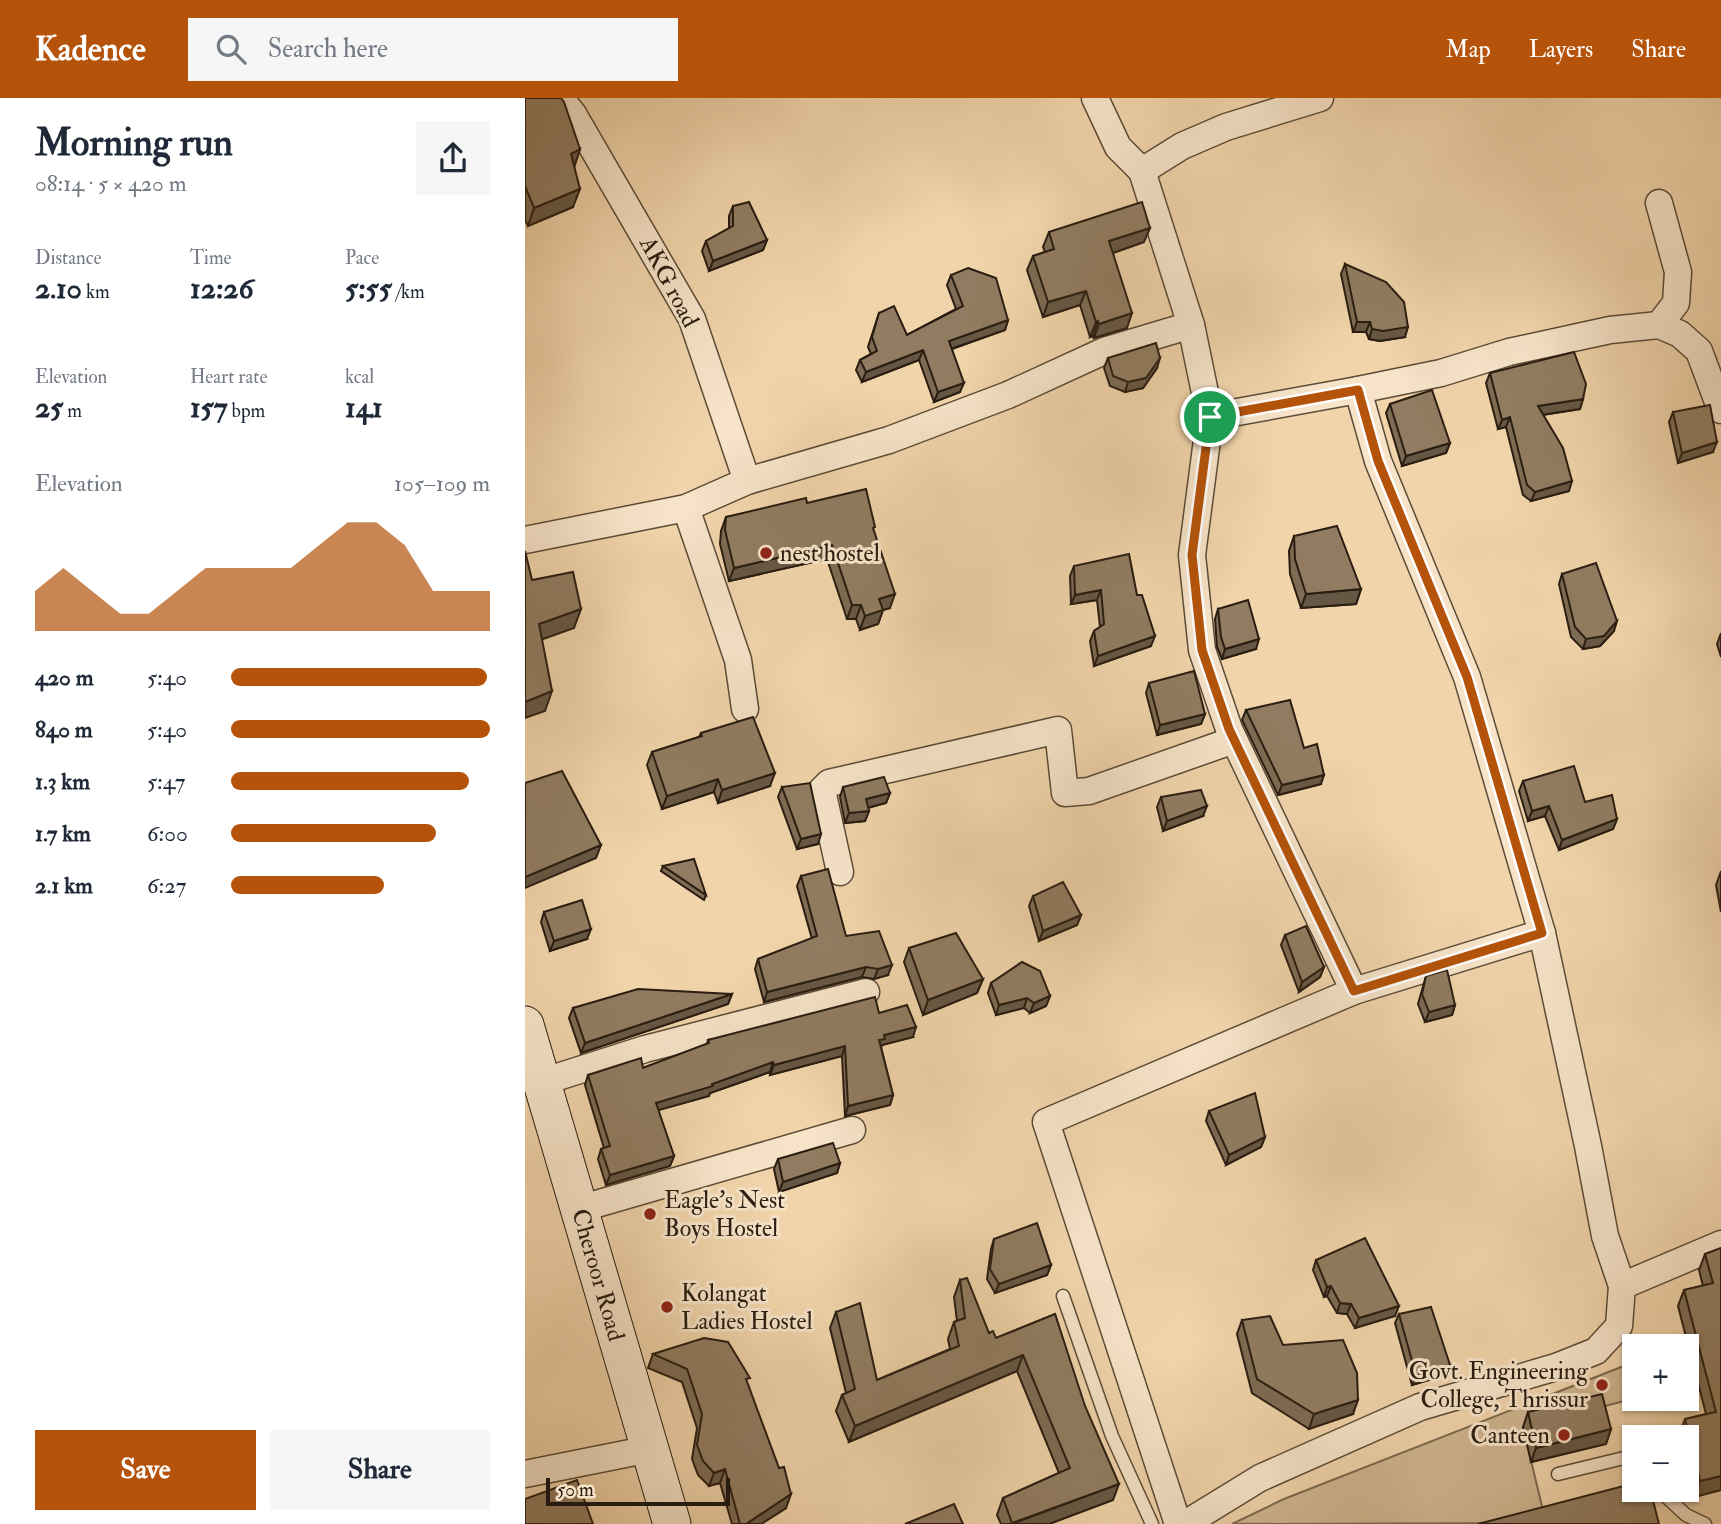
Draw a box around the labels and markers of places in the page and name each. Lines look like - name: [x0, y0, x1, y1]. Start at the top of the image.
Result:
- pin: [1180, 387, 1240, 447]
- place label: nest hostel: [780, 538, 880, 569]
- marker: nest hostel: [758, 545, 774, 561]
- place label: Eagle's Nest Boys Hostel: [664, 1185, 785, 1244]
- marker: Eagle's Nest Boys Hostel: [642, 1206, 658, 1222]
- place label: Kolangat Ladies Hostel: [681, 1278, 813, 1337]
- marker: Kolangat Ladies Hostel: [659, 1299, 675, 1315]
- place label: Govt. Engineering College, Thrissur: [1409, 1356, 1589, 1415]
- marker: Govt. Engineering College, Thrissur: [1594, 1377, 1610, 1393]
- place label: Canteen: [1470, 1420, 1550, 1451]
- marker: Canteen: [1556, 1427, 1572, 1443]

